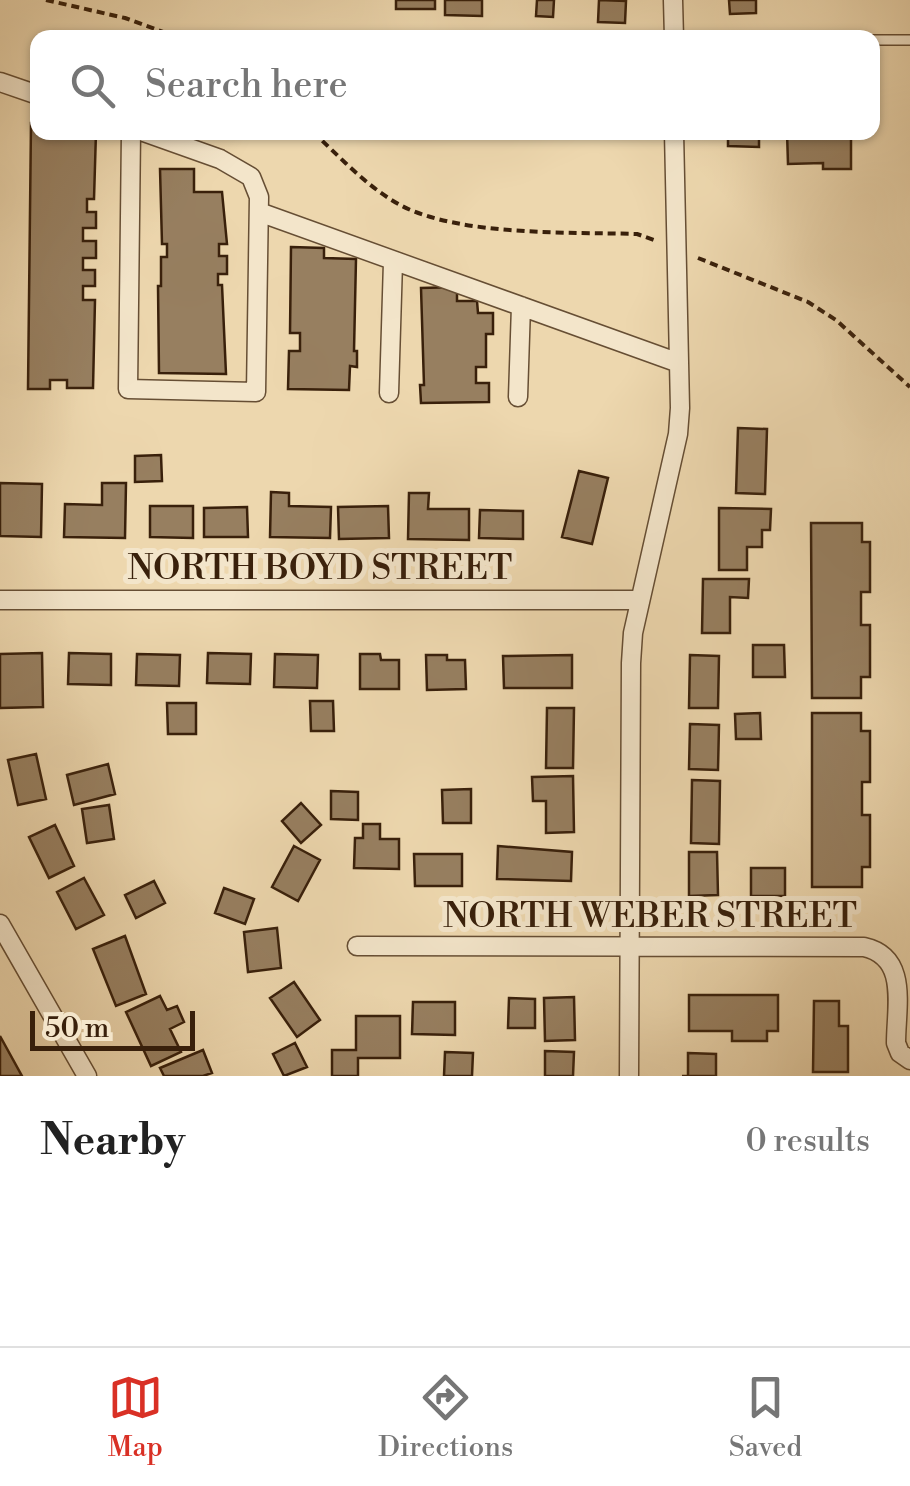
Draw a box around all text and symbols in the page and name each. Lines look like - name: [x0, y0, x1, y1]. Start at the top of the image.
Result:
- search box: [30, 30, 880, 140]
- icon: search: [65, 58, 120, 113]
- text: Search here: [145, 62, 348, 109]
- street label: NORTH BOYD STREET: [128, 547, 512, 590]
- street label: NORTH WEBER STREET: [443, 895, 857, 938]
- scale bar: [30, 1006, 195, 1050]
- text: 50 m: [45, 1011, 109, 1046]
- text: Nearby: [40, 1115, 185, 1168]
- text: 0 results: [745, 1121, 870, 1161]
- tab: Map: [108, 1370, 163, 1465]
- tab: Directions: [378, 1370, 513, 1465]
- tab: Saved: [729, 1370, 802, 1465]

